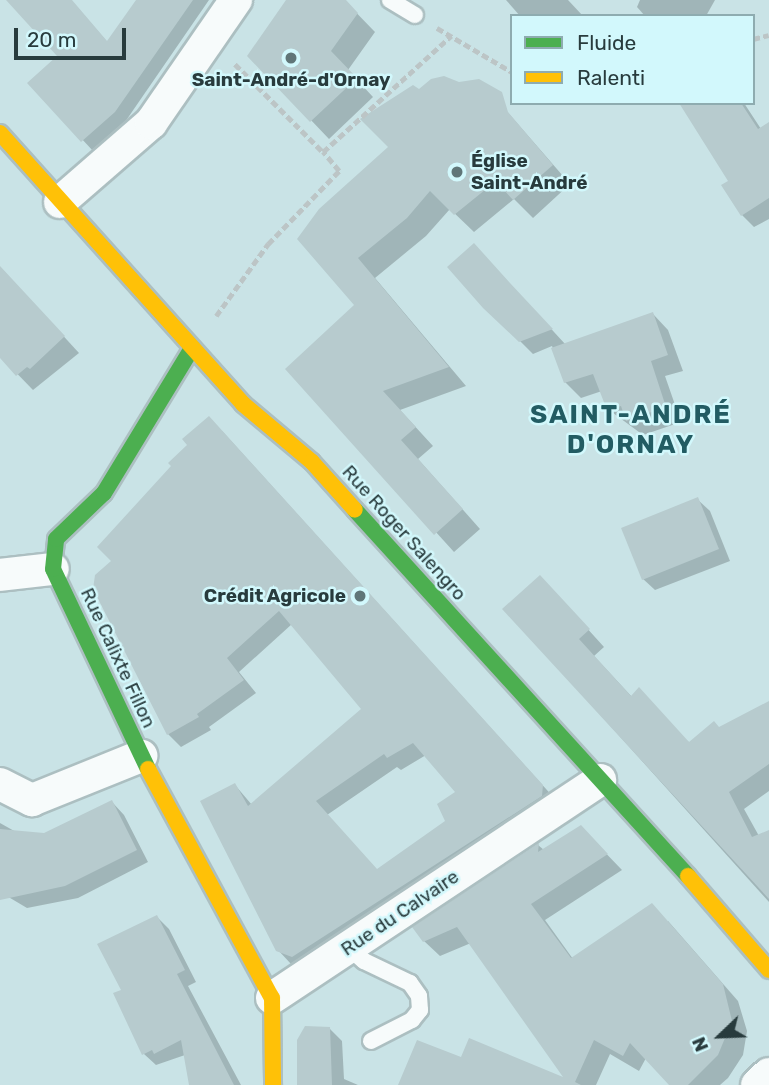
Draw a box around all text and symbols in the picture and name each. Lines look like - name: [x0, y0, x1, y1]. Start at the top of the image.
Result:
- scale bar: [18, 14, 130, 58]
- legend: [510, 14, 755, 105]
- text: 20 m: [27, 27, 76, 52]
- text: Fluide: [577, 30, 636, 55]
- marker: Saint-André-d'Ornay: [283, 50, 299, 66]
- text: Ralenti: [577, 65, 645, 90]
- place label: Saint-André-d'Ornay: [192, 69, 390, 91]
- place label: Église Saint-André: [471, 150, 587, 194]
- marker: Église Saint-André: [449, 164, 465, 180]
- district label: SAINT-ANDRÉ D'ORNAY: [531, 399, 731, 460]
- street label: Rue Roger Salengro: [337, 460, 471, 606]
- street label: Rue Calixte Fillon: [76, 584, 160, 732]
- place label: Crédit Agricole: [203, 585, 346, 607]
- marker: Crédit Agricole: [352, 588, 368, 604]
- street label: Rue du Calvaire: [337, 865, 463, 961]
- north arrow: [685, 1001, 755, 1071]
- text: N: [687, 1034, 713, 1055]

